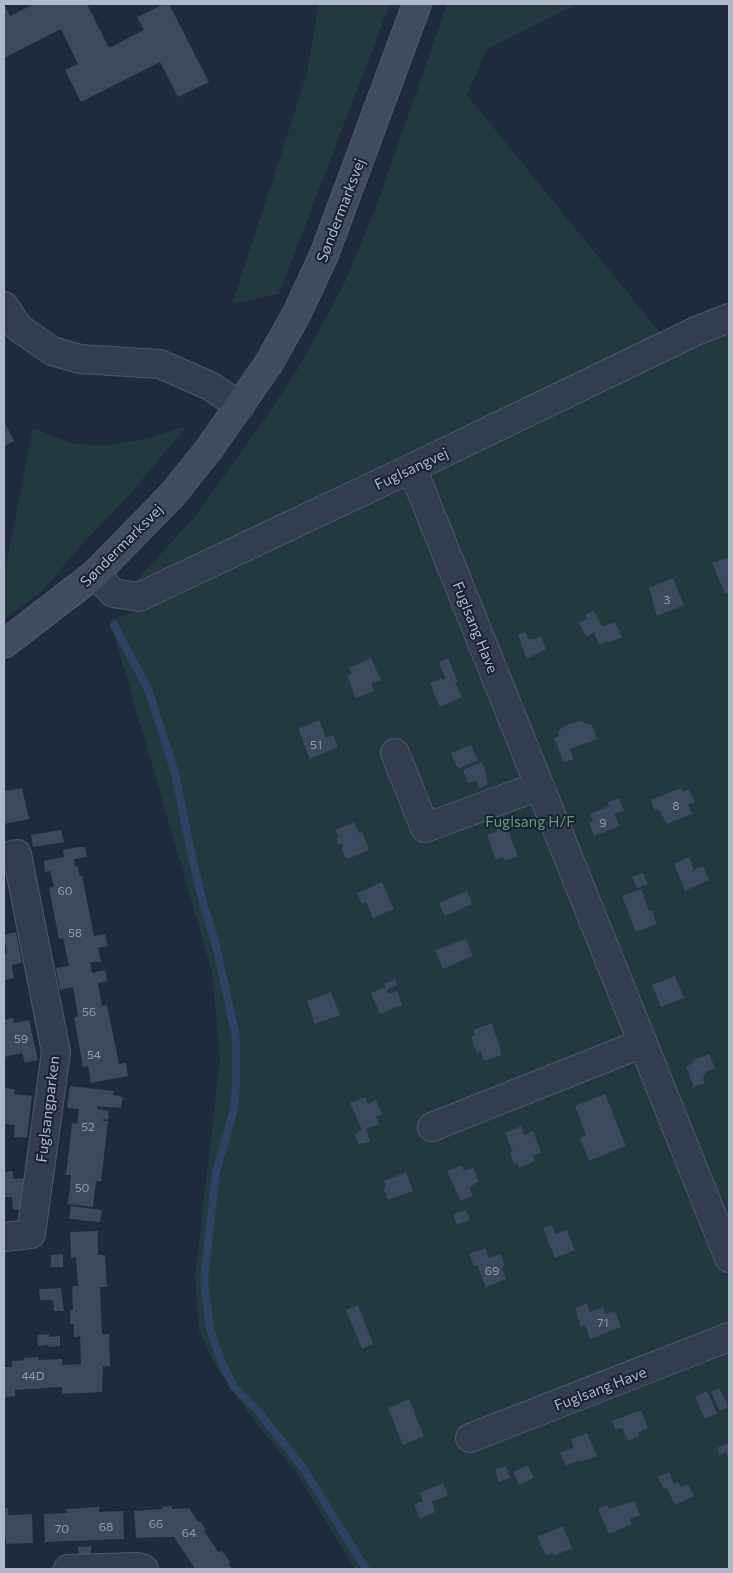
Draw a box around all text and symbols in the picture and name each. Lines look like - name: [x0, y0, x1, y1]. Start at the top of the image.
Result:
- street label: Søndermarksvej: [312, 156, 368, 264]
- street label: Fuglsangvej: [371, 443, 451, 493]
- street label: Søndermarksvej: [76, 500, 166, 590]
- street label: Fuglsang Have: [449, 579, 503, 676]
- house number: 3: [664, 592, 671, 606]
- house number: 51: [310, 737, 322, 751]
- house number: 8: [672, 798, 680, 812]
- park label: Fuglsang H/F: [485, 812, 575, 830]
- house number: 9: [599, 815, 607, 829]
- house number: 60: [57, 883, 73, 897]
- house number: 58: [68, 925, 82, 939]
- house number: 56: [82, 1004, 96, 1018]
- house number: 59: [14, 1031, 28, 1045]
- house number: 54: [87, 1047, 101, 1061]
- street label: Fuglsangparken: [32, 1055, 62, 1163]
- house number: 52: [81, 1119, 95, 1133]
- house number: 50: [75, 1180, 90, 1194]
- house number: 69: [485, 1263, 499, 1277]
- house number: 71: [597, 1315, 609, 1329]
- street label: Fuglsang Have: [551, 1362, 649, 1414]
- house number: 44D: [21, 1368, 45, 1382]
- house number: 66: [149, 1516, 163, 1530]
- house number: 68: [99, 1519, 113, 1533]
- house number: 70: [55, 1521, 69, 1535]
- house number: 64: [182, 1525, 196, 1539]

